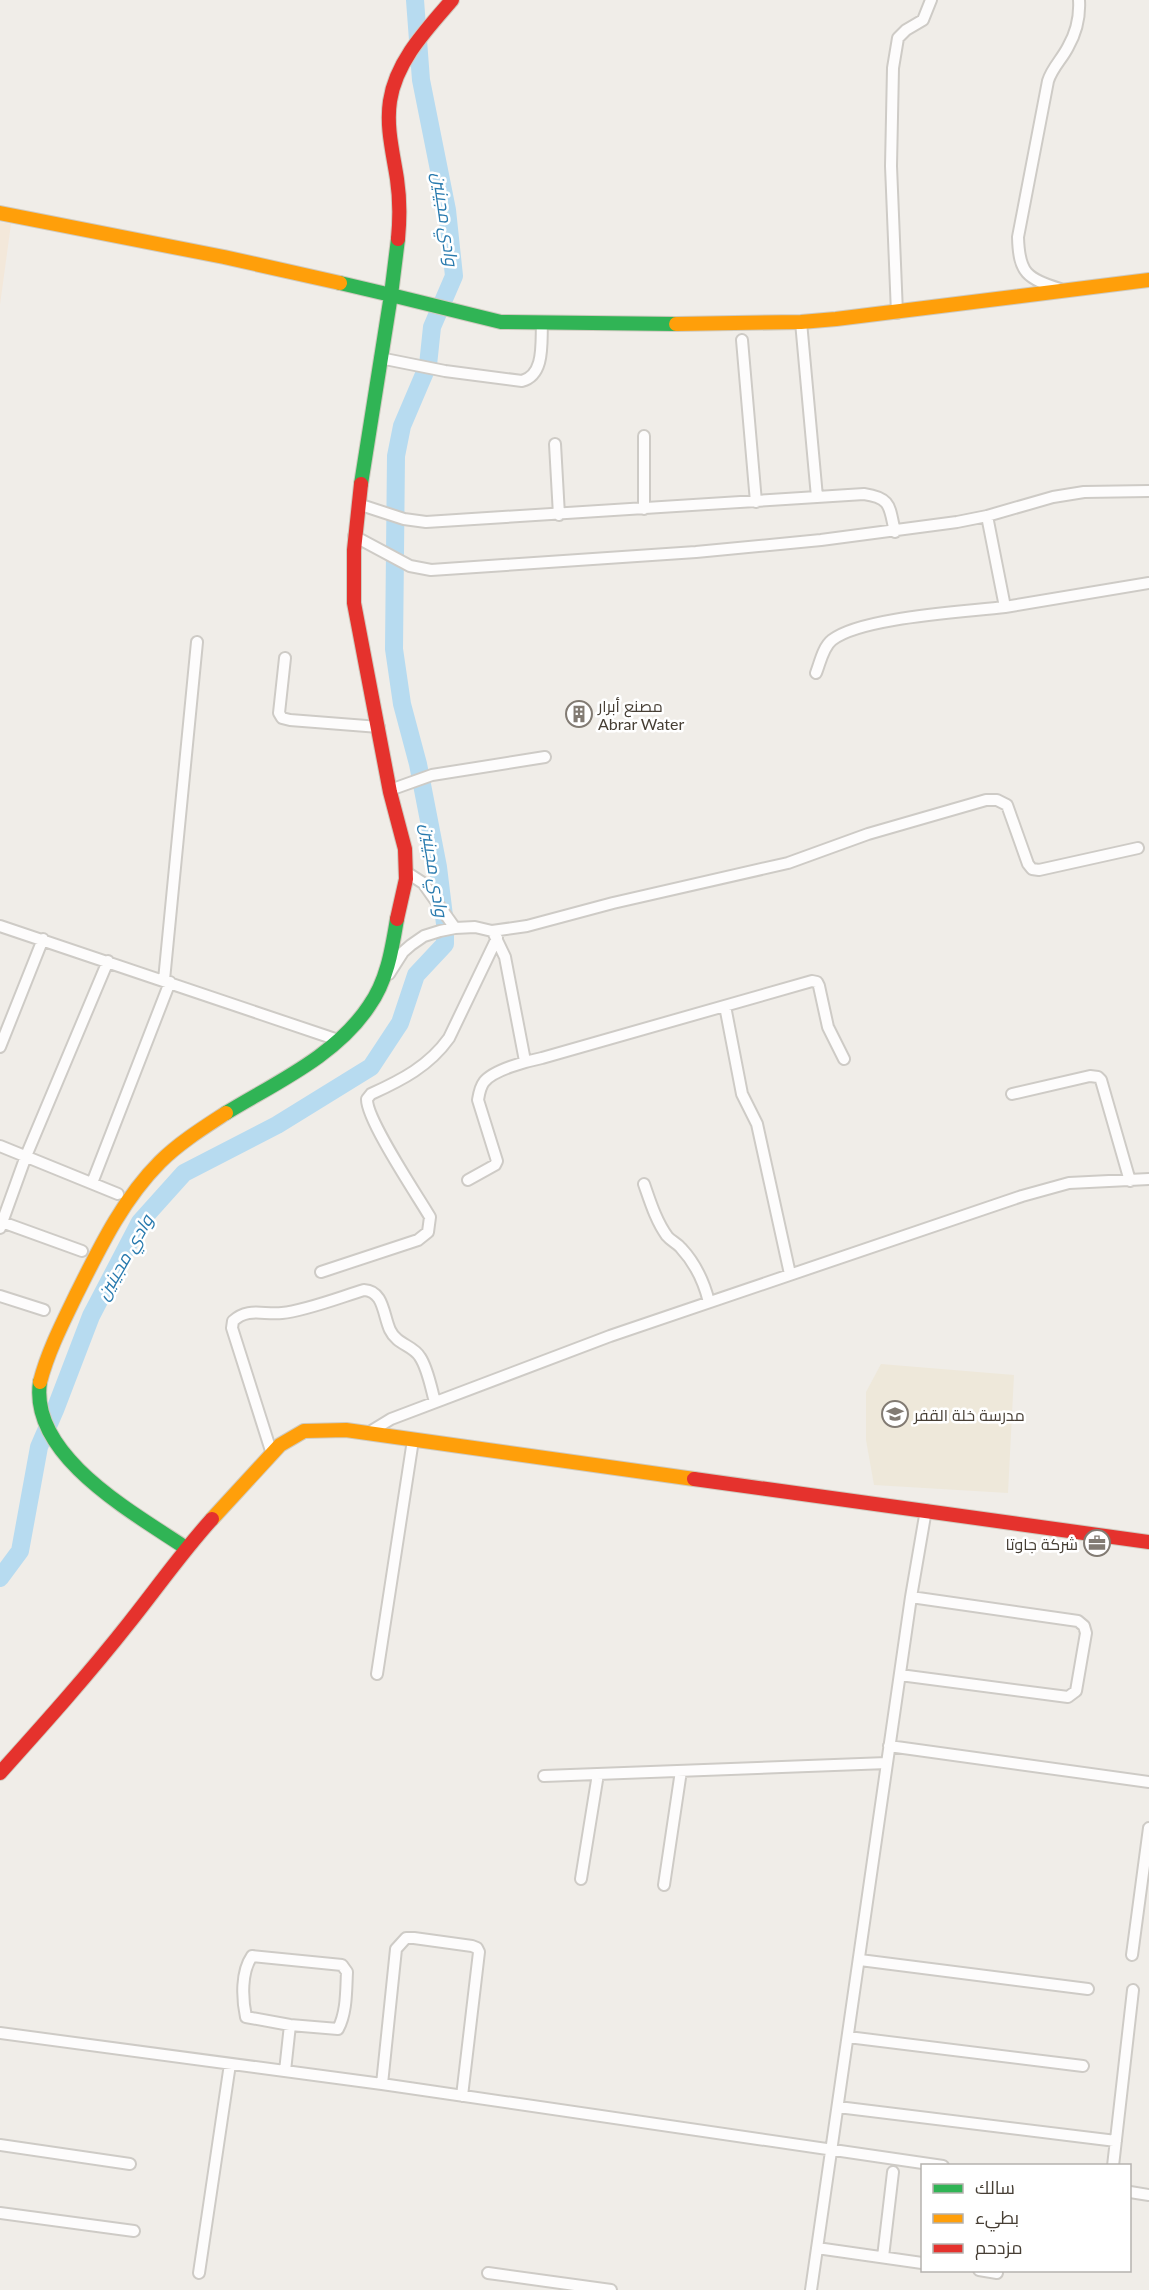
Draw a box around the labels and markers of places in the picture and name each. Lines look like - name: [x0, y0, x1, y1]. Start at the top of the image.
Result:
- place label: مصنع أبرار Abrar Water: [597, 696, 684, 733]
- building icon: مصنع أبرار Abrar Water: [564, 699, 594, 729]
- school or university icon: مدرسة خلة القفر: [880, 1399, 910, 1429]
- place label: مدرسة خلة القفر: [913, 1405, 1025, 1425]
- office icon: شركة جاوتا: [1082, 1528, 1112, 1558]
- place label: شركة جاوتا: [1006, 1534, 1078, 1554]

